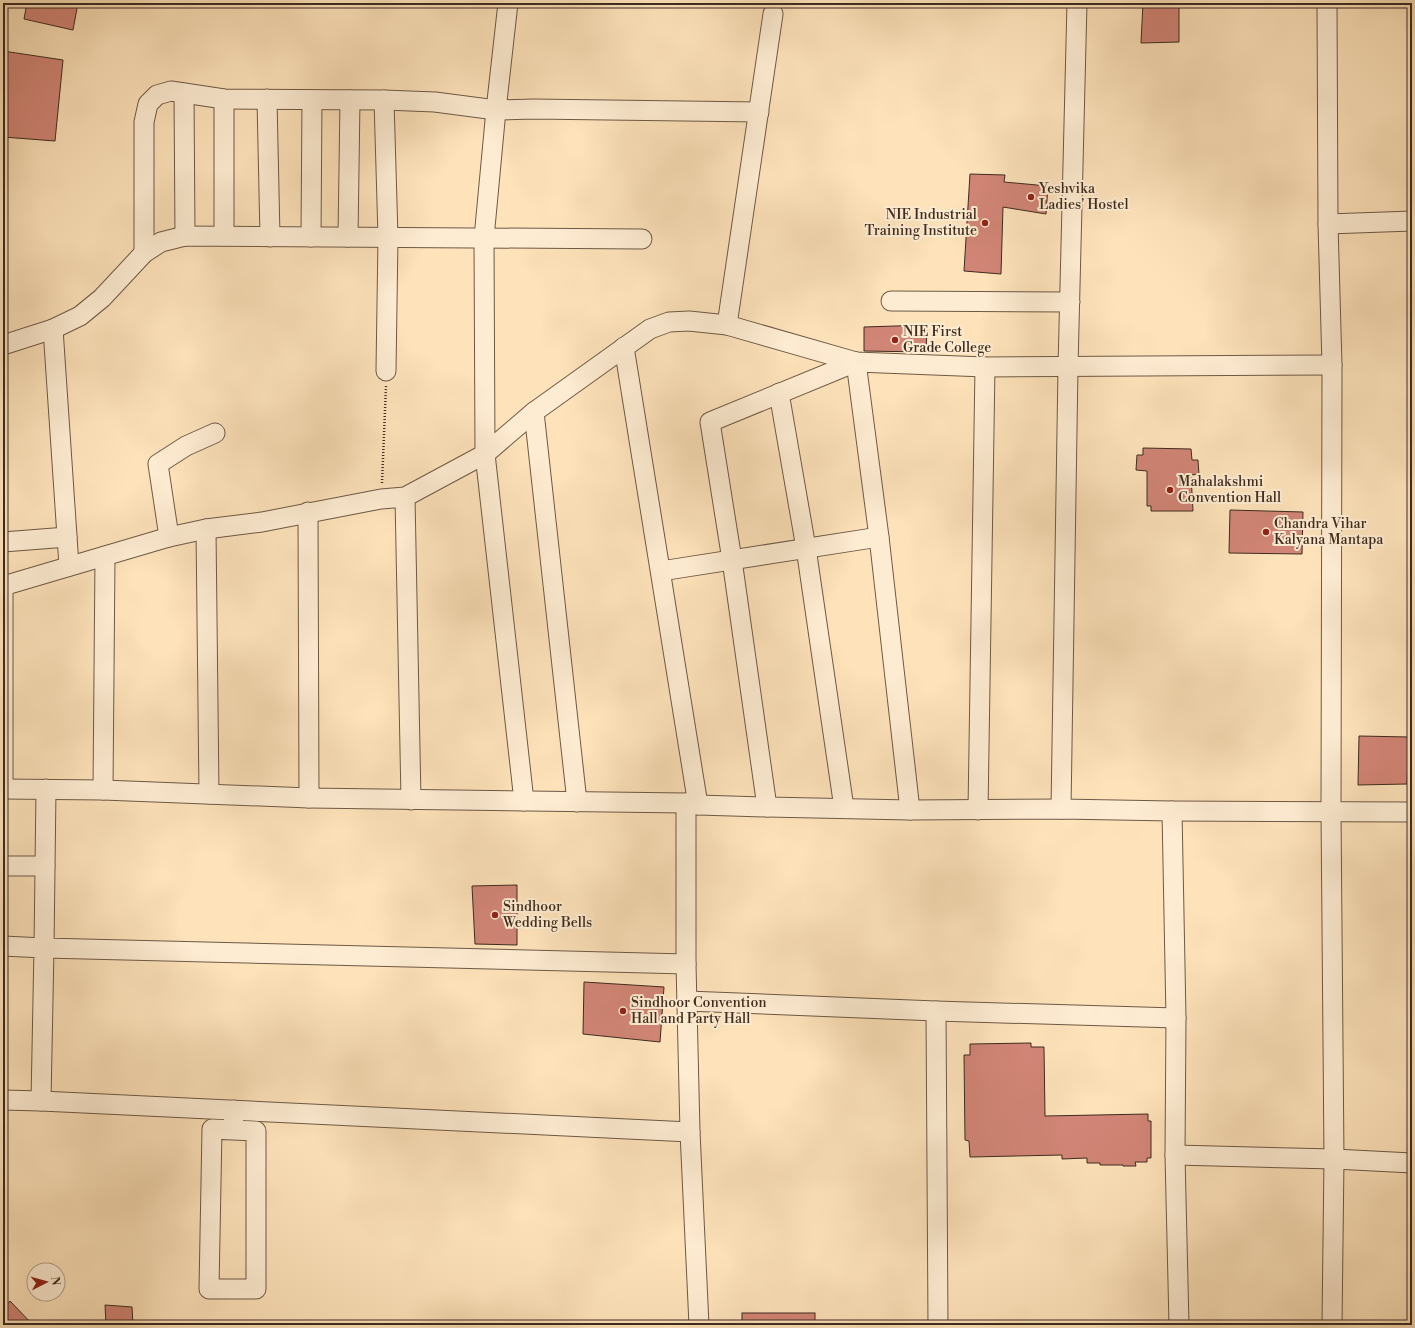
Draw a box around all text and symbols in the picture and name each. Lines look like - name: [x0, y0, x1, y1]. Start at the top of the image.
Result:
- place label: Yeshvika Ladies' Hostel: [1038, 180, 1129, 214]
- marker: Yeshvika Ladies' Hostel: [1026, 192, 1036, 202]
- place label: NIE Industrial Training Institute: [864, 206, 977, 240]
- marker: NIE Industrial Training Institute: [980, 218, 990, 228]
- place label: NIE First Grade College: [903, 323, 991, 357]
- marker: NIE First Grade College: [890, 335, 900, 345]
- place label: Mahalakshmi Convention Hall: [1178, 473, 1281, 507]
- marker: Mahalakshmi Convention Hall: [1165, 485, 1175, 495]
- place label: Chandra Vihar Kalyana Mantapa: [1274, 515, 1384, 549]
- marker: Chandra Vihar Kalyana Mantapa: [1261, 527, 1271, 537]
- place label: Sindhoor Wedding Bells: [502, 898, 592, 932]
- marker: Sindhoor Wedding Bells: [490, 910, 500, 920]
- place label: Sindhoor Convention Hall and Party Hall: [631, 994, 767, 1028]
- marker: Sindhoor Convention Hall and Party Hall: [618, 1006, 628, 1016]
- north arrow: [26, 1262, 66, 1302]
- text: N: [48, 1276, 62, 1286]

